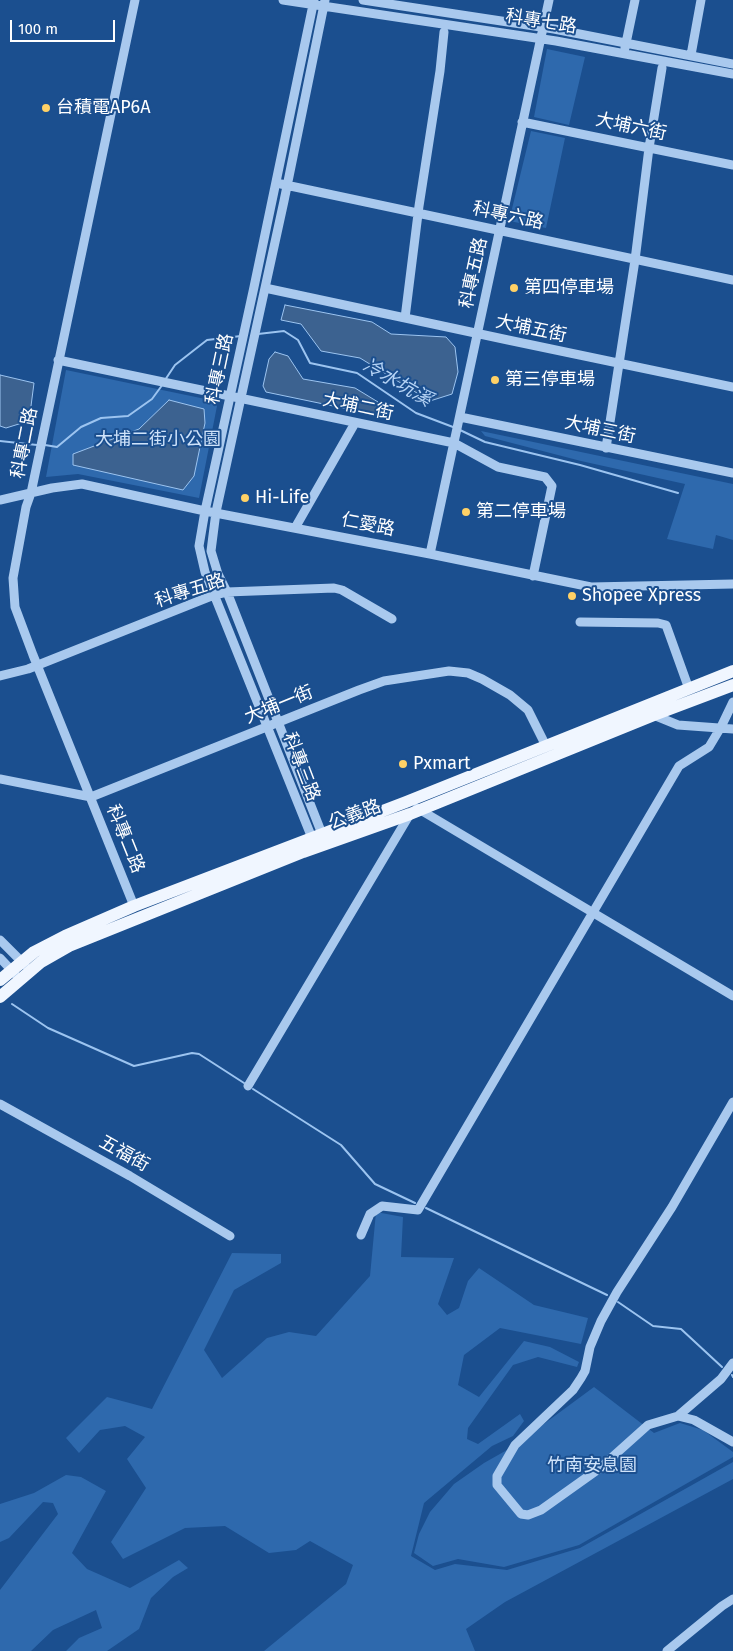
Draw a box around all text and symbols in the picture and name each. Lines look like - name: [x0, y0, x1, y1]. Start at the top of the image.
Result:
- street label: 科專七路: [504, 6, 578, 38]
- scale bar: [12, 10, 118, 42]
- text: 100 m: [18, 20, 58, 38]
- place label: 台積電AP6A: [56, 97, 150, 119]
- marker: 台積電AP6A: [40, 102, 52, 114]
- street label: 大埔六街: [594, 109, 668, 145]
- street label: 科專六路: [471, 198, 545, 234]
- street label: 科專五路: [456, 236, 492, 310]
- place label: 第四停車場: [524, 277, 614, 299]
- marker: 第四停車場: [508, 282, 520, 294]
- street label: 大埔五街: [494, 311, 568, 347]
- street label: 科專三路: [202, 332, 238, 406]
- water label: 冷水坑溪: [358, 354, 436, 412]
- place label: 第三停車場: [505, 369, 595, 391]
- marker: 第三停車場: [489, 374, 501, 386]
- street label: 大埔二街: [321, 389, 395, 425]
- street label: 科專二路: [8, 406, 42, 480]
- street label: 大埔三街: [563, 412, 637, 448]
- park label: 大埔二街小公園: [95, 429, 221, 451]
- place label: Hi-Life: [255, 487, 309, 509]
- marker: Hi-Life: [239, 492, 251, 504]
- place label: 第二停車場: [476, 501, 566, 523]
- marker: 第二停車場: [460, 506, 472, 518]
- street label: 仁愛路: [339, 509, 397, 541]
- street label: 科專五路: [152, 570, 228, 612]
- place label: Shopee Xpress: [582, 585, 701, 607]
- marker: Shopee Xpress: [566, 590, 578, 602]
- street label: 大埔一街: [242, 682, 316, 728]
- street label: 科專三路: [278, 730, 324, 804]
- place label: Pxmart: [413, 753, 471, 775]
- marker: Pxmart: [397, 758, 409, 770]
- street label: 公義路: [326, 796, 384, 834]
- street label: 科專二路: [102, 802, 148, 876]
- street label: 五福街: [95, 1131, 153, 1177]
- park label: 竹南安息園: [547, 1455, 637, 1477]

